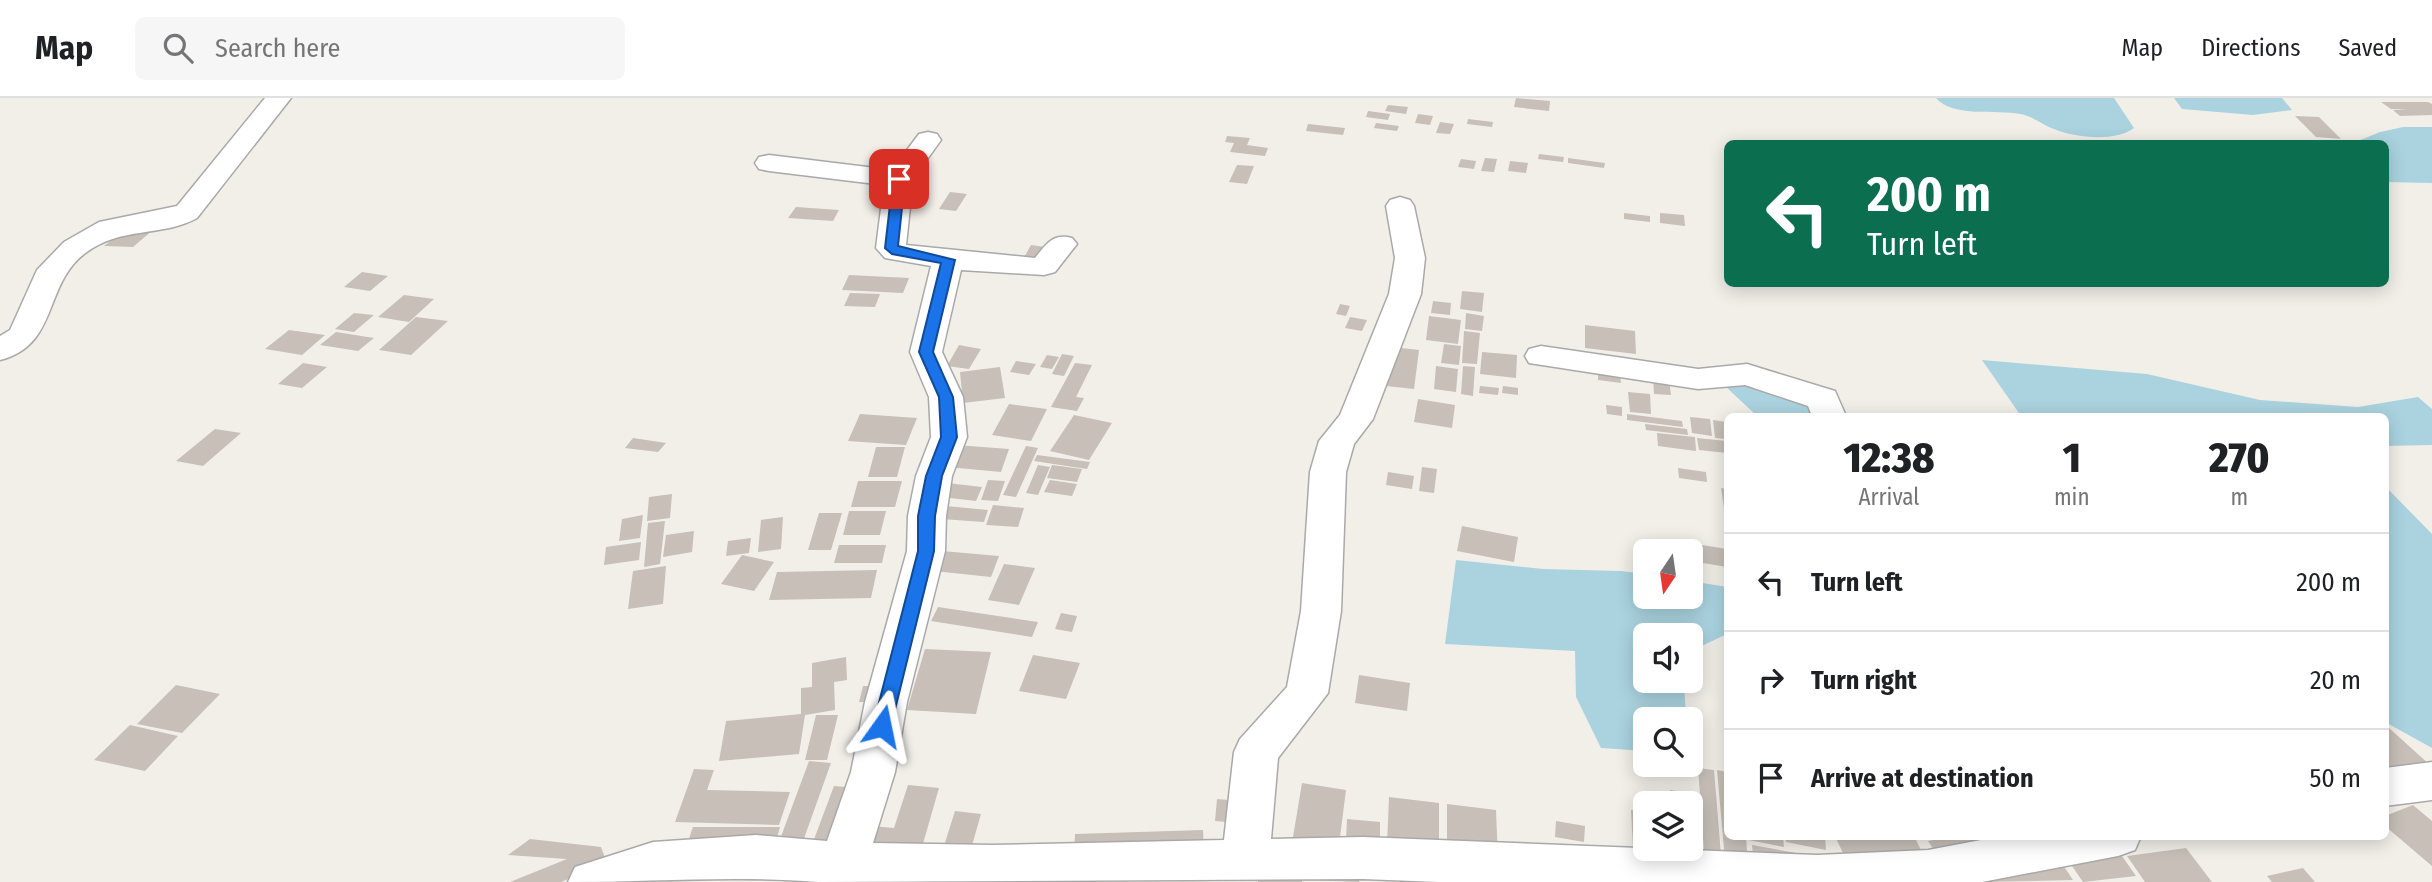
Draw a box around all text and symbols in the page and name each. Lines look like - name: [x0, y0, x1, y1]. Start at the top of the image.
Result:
- search box: [135, 17, 625, 80]
- text: Map: [35, 28, 93, 68]
- icon: search: [159, 29, 197, 67]
- text: Search here: [215, 33, 340, 64]
- text: Map: [2122, 34, 2163, 62]
- text: Directions: [2201, 34, 2300, 62]
- text: Saved: [2338, 34, 2397, 62]
- pin: [869, 149, 929, 209]
- icon: arrive: [880, 160, 918, 198]
- text: 200 m: [1867, 165, 1991, 224]
- icon: left: [1752, 168, 1843, 259]
- text: Turn left: [1867, 225, 1977, 263]
- text: 12:38: [1843, 433, 1935, 483]
- text: 1: [2063, 433, 2081, 483]
- text: 270: [2209, 433, 2270, 483]
- text: Arrival: [1858, 483, 1919, 511]
- text: min: [2054, 483, 2090, 511]
- text: m: [2230, 483, 2248, 511]
- north arrow: [1633, 539, 1703, 609]
- map controls: [1633, 539, 1703, 861]
- icon: left: [1752, 563, 1790, 601]
- text: Turn left: [1811, 567, 1903, 598]
- text: 200 m: [2296, 567, 2361, 598]
- button: sound: [1633, 623, 1703, 693]
- icon: right: [1752, 661, 1790, 699]
- text: Turn right: [1811, 665, 1917, 696]
- text: 20 m: [2310, 665, 2361, 696]
- position arrow: [845, 689, 919, 763]
- button: search: [1633, 707, 1703, 777]
- icon: arrive: [1752, 759, 1790, 797]
- text: Arrive at destination: [1811, 763, 2034, 794]
- text: 50 m: [2309, 763, 2361, 794]
- button: layers: [1633, 791, 1703, 861]

